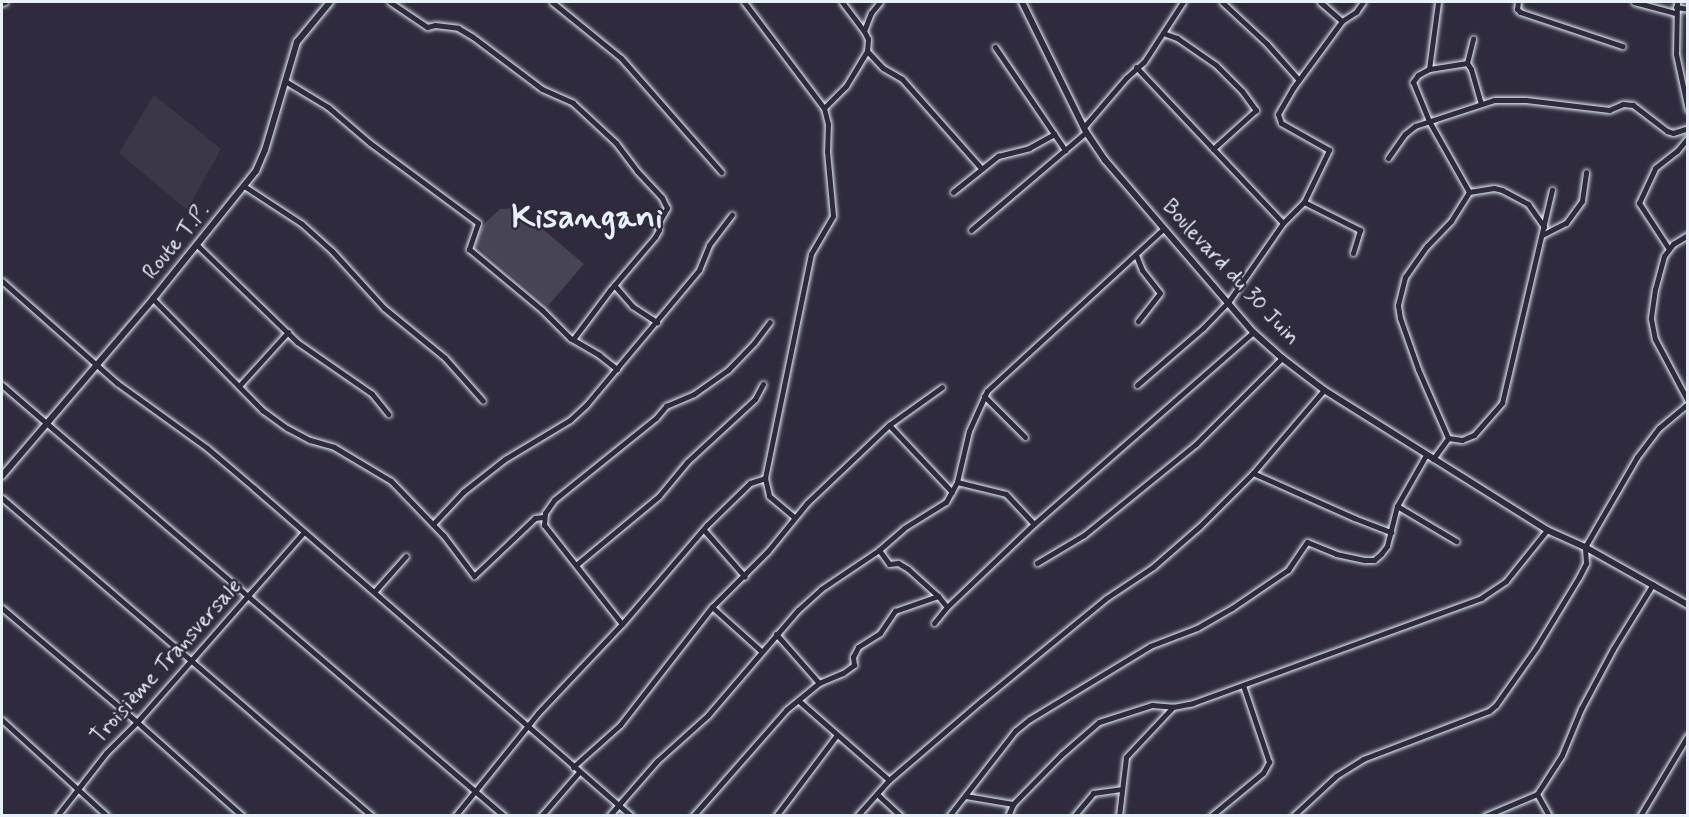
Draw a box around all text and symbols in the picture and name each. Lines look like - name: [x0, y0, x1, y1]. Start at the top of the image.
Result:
- street label: Boulevard du 30 Juin: [1156, 195, 1304, 351]
- district label: Kisangani: [511, 198, 663, 238]
- street label: Route T.P.: [139, 199, 215, 285]
- street label: Troisième Transversale: [83, 571, 251, 753]

